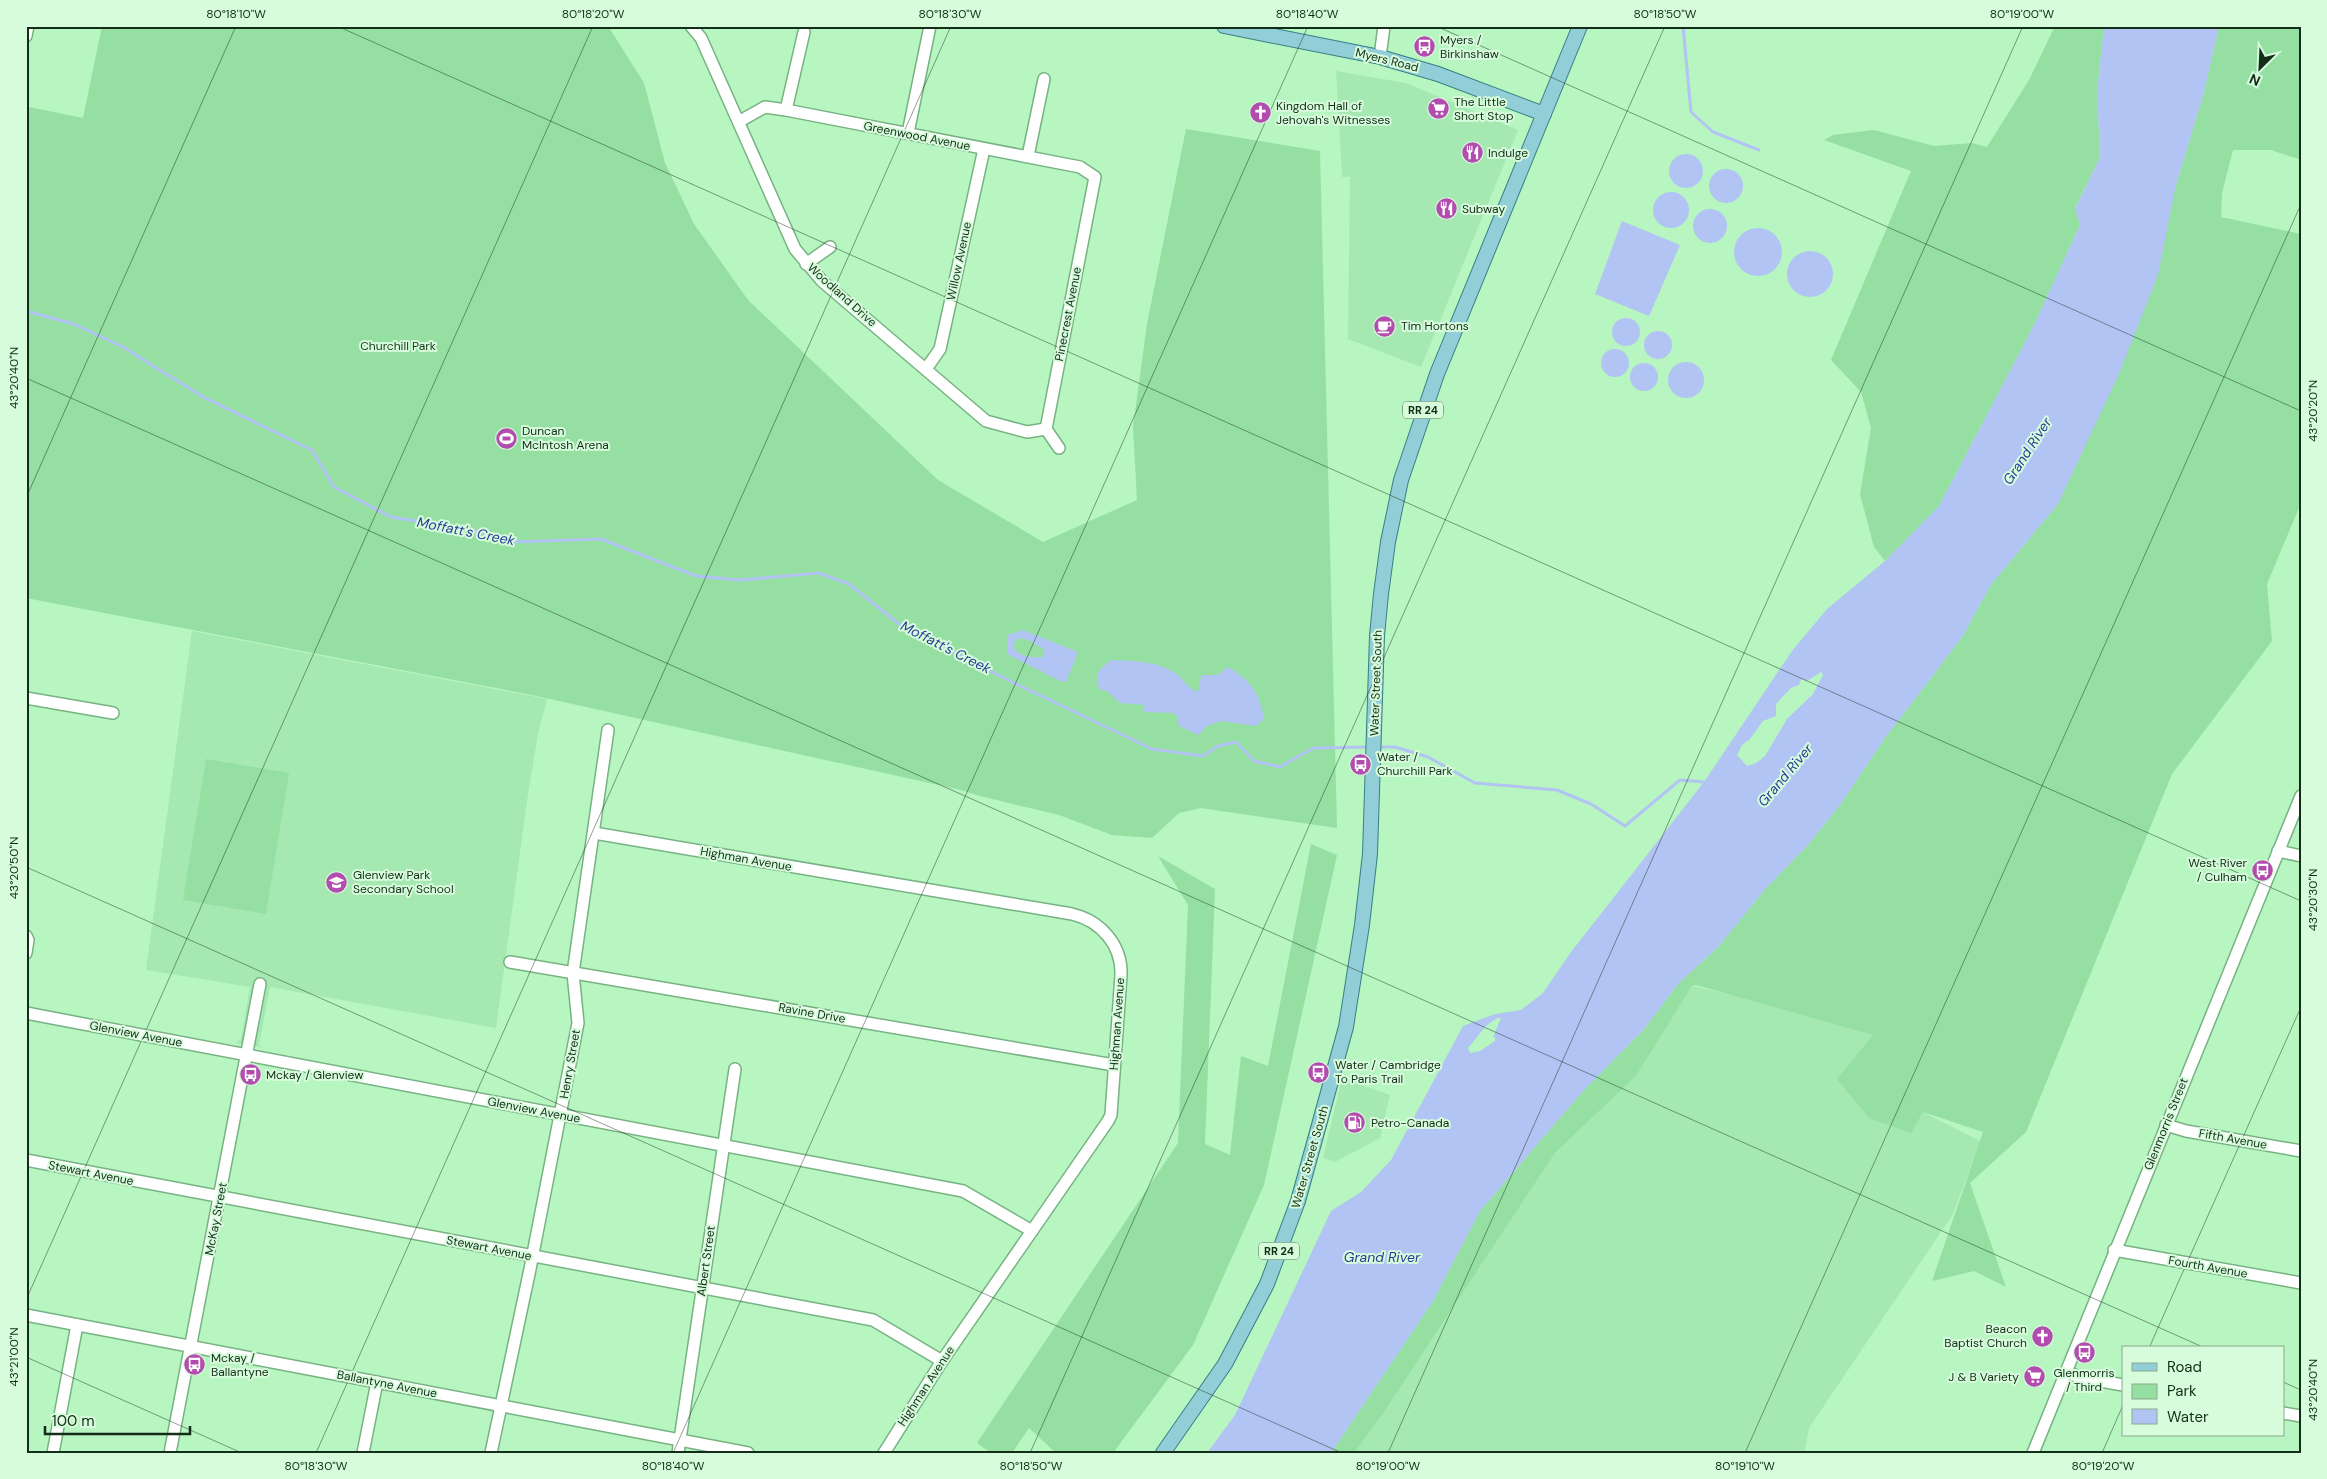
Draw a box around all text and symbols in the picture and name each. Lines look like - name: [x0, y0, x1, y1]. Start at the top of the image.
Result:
- text: 80°18'10"W: [206, 6, 266, 22]
- text: 80°18'20"W: [562, 6, 625, 22]
- text: 80°18'30"W: [919, 6, 982, 22]
- text: 80°18'40"W: [1276, 6, 1339, 22]
- text: 80°18'50"W: [1634, 6, 1697, 22]
- text: 80°19'00"W: [1990, 6, 2055, 22]
- place label: Myers / Birkinshaw: [1440, 32, 1499, 62]
- bus stop icon: Myers / Birkinshaw: [1412, 35, 1436, 59]
- north arrow: [2234, 42, 2284, 92]
- street label: Myers Road: [1354, 44, 1420, 76]
- text: N: [2246, 70, 2263, 90]
- place label: The Little Short Stop: [1454, 94, 1513, 124]
- supermarket icon: The Little Short Stop: [1426, 97, 1450, 121]
- place label: Kingdom Hall of Jehovah's Witnesses: [1276, 98, 1390, 128]
- church icon: Kingdom Hall of Jehovah's Witnesses: [1248, 101, 1272, 125]
- street label: Greenwood Avenue: [862, 118, 972, 154]
- restaurant icon: Indulge: [1460, 141, 1484, 165]
- place label: Indulge: [1488, 145, 1528, 161]
- restaurant icon: Subway: [1434, 197, 1458, 221]
- place label: Subway: [1462, 201, 1505, 217]
- street label: Willow Avenue: [943, 220, 975, 302]
- street label: Woodland Drive: [804, 260, 880, 330]
- street label: Pinecrest Avenue: [1051, 265, 1085, 363]
- cafe icon: Tim Hortons: [1373, 314, 1397, 338]
- place label: Tim Hortons: [1401, 318, 1469, 334]
- park label: Churchill Park: [360, 338, 436, 354]
- text: 43°20'40"N: [6, 347, 22, 409]
- text: 43°20'20"N: [2305, 380, 2321, 442]
- road number: RR 24: [1403, 402, 1443, 418]
- water label: Grand River: [1999, 413, 2056, 488]
- place label: Duncan McIntosh Arena: [522, 423, 609, 453]
- sports icon: Duncan McIntosh Arena: [494, 426, 518, 450]
- water label: Moffatt's Creek: [416, 513, 517, 549]
- water label: Moffatt's Creek: [898, 616, 995, 678]
- street label: Water Street South: [1366, 630, 1386, 736]
- water label: Grand River: [1754, 739, 1817, 810]
- place label: Water / Churchill Park: [1377, 749, 1452, 779]
- bus stop icon: Water / Churchill Park: [1349, 752, 1373, 776]
- text: 43°20'50"N: [6, 837, 22, 899]
- street label: Highman Avenue: [699, 843, 793, 875]
- place label: West River / Culham: [2188, 855, 2248, 885]
- bus stop icon: West River / Culham: [2251, 858, 2275, 882]
- place label: Glenview Park Secondary School: [353, 867, 454, 897]
- text: 43°20'30"N: [2305, 869, 2321, 931]
- school or university icon: Glenview Park Secondary School: [325, 870, 349, 894]
- street label: Highman Avenue: [1106, 977, 1128, 1071]
- street label: Ravine Drive: [777, 999, 847, 1027]
- street label: Glenview Avenue: [88, 1017, 184, 1051]
- street label: Henry Street: [556, 1028, 584, 1100]
- place label: Water / Cambridge To Paris Trail: [1335, 1057, 1441, 1087]
- bus stop icon: Water / Cambridge To Paris Trail: [1307, 1060, 1331, 1084]
- bus stop icon: Mckay / Glenview: [238, 1063, 262, 1087]
- place label: Mckay / Glenview: [266, 1067, 363, 1083]
- street label: Glenmorris Street: [2140, 1075, 2192, 1173]
- street label: Glenview Avenue: [486, 1093, 582, 1127]
- street label: Water Street South: [1288, 1104, 1332, 1210]
- fuel station icon: Petro-Canada: [1343, 1111, 1367, 1135]
- place label: Petro-Canada: [1371, 1115, 1449, 1131]
- street label: Fifth Avenue: [2198, 1125, 2269, 1153]
- street label: Stewart Avenue: [47, 1157, 135, 1189]
- street label: McKay Street: [201, 1181, 231, 1257]
- street label: Albert Street: [693, 1224, 719, 1297]
- street label: Stewart Avenue: [445, 1232, 533, 1264]
- road number: RR 24: [1259, 1242, 1299, 1260]
- water label: Grand River: [1344, 1248, 1421, 1266]
- street label: Fourth Avenue: [2167, 1252, 2249, 1282]
- place label: Beacon Baptist Church: [1944, 1321, 2027, 1351]
- church icon: Beacon Baptist Church: [2031, 1324, 2055, 1348]
- text: 43°21'00"N: [6, 1327, 22, 1387]
- bus stop icon: Glenmorris / Third: [2072, 1340, 2096, 1364]
- street label: Highman Avenue: [894, 1343, 958, 1429]
- legend: [2122, 1346, 2284, 1436]
- place label: Mckay / Ballantyne: [211, 1350, 269, 1380]
- bus stop icon: Mckay / Ballantyne: [183, 1353, 207, 1377]
- text: Road: [2167, 1357, 2202, 1377]
- text: 43°20'40"N: [2305, 1359, 2321, 1421]
- supermarket icon: J & B Variety: [2023, 1365, 2047, 1389]
- place label: Glenmorris / Third: [2053, 1365, 2115, 1395]
- street label: Ballantyne Avenue: [336, 1366, 439, 1402]
- place label: J & B Variety: [1948, 1369, 2019, 1385]
- text: Park: [2167, 1381, 2197, 1401]
- scale bar: [45, 1404, 190, 1436]
- text: Water: [2167, 1407, 2209, 1427]
- text: 100 m: [52, 1411, 95, 1431]
- text: 80°18'30"W: [285, 1458, 348, 1474]
- text: 80°18'40"W: [642, 1458, 705, 1474]
- text: 80°18'50"W: [1000, 1458, 1063, 1474]
- text: 80°19'00"W: [1356, 1458, 1421, 1474]
- text: 80°19'10"W: [1715, 1458, 1775, 1474]
- text: 80°19'20"W: [2072, 1458, 2135, 1474]

